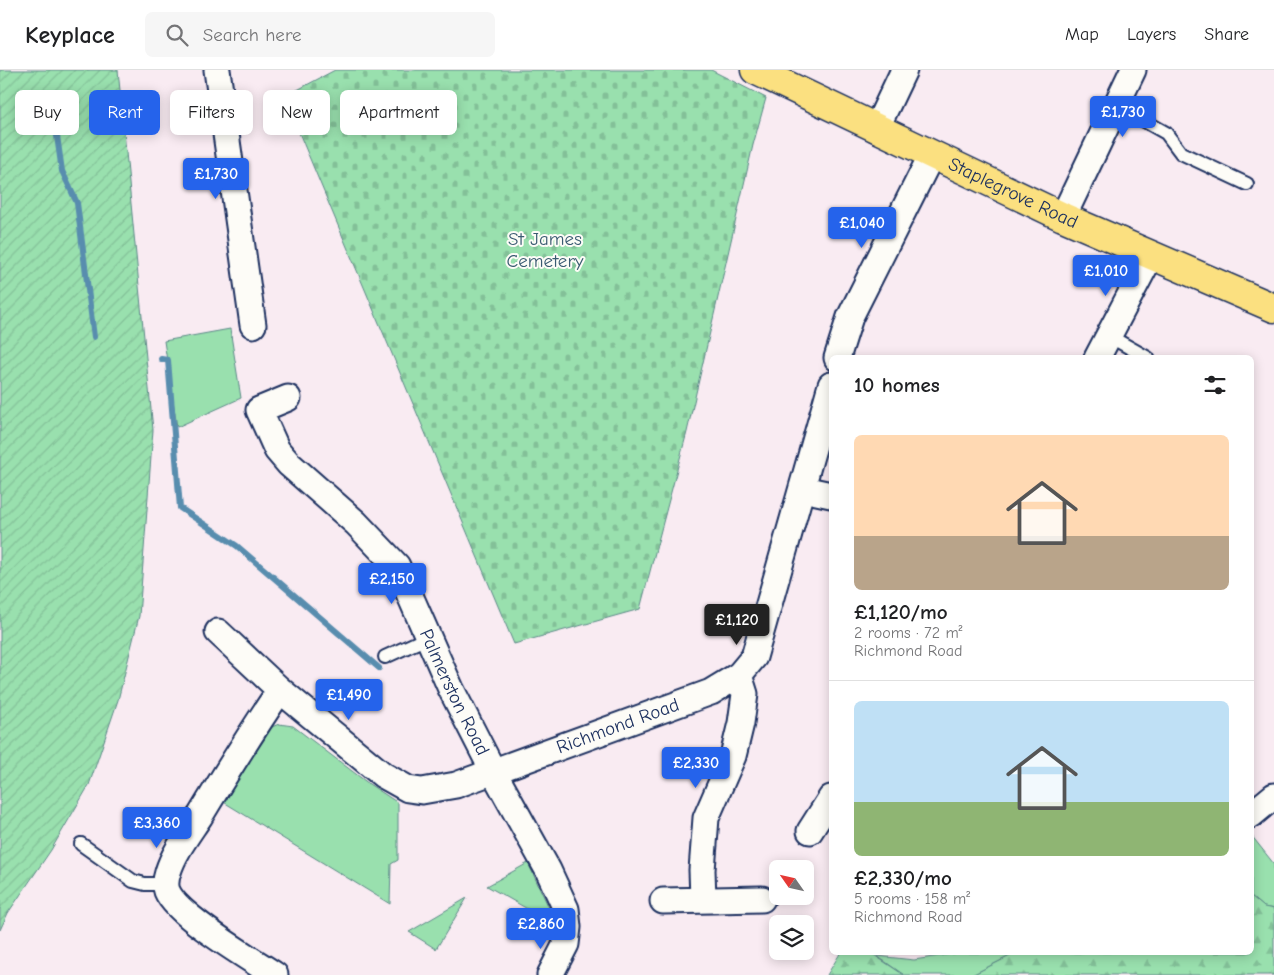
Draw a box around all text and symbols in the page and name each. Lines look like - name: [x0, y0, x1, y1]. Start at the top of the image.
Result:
- search box: [145, 12, 495, 57]
- text: Keyplace: [25, 21, 115, 49]
- icon: search: [163, 21, 191, 49]
- text: Search here: [203, 24, 302, 46]
- text: Map: [1065, 24, 1099, 45]
- text: Layers: [1127, 24, 1176, 45]
- text: Share: [1204, 24, 1249, 45]
- chip: Buy: [15, 90, 79, 135]
- chip: Rent: [89, 90, 160, 135]
- chip: Filters: [170, 90, 253, 135]
- chip: New: [263, 90, 330, 135]
- chip: Apartment: [340, 90, 457, 135]
- pin: £1,730: [1082, 96, 1164, 138]
- text: £1,730: [1101, 103, 1145, 121]
- street label: Staplegrove Road: [945, 153, 1081, 233]
- pin: £1,730: [175, 158, 257, 200]
- text: £1,730: [194, 165, 238, 183]
- pin: £1,040: [821, 206, 903, 249]
- text: £1,040: [839, 214, 885, 232]
- park label: St James Cemetery: [507, 228, 584, 272]
- pin: £1,010: [1065, 254, 1147, 297]
- text: £1,010: [1084, 262, 1128, 280]
- icon: filters: [1201, 371, 1229, 399]
- text: 10 homes: [854, 373, 940, 397]
- icon: home: [997, 468, 1087, 558]
- pin: £2,150: [351, 562, 433, 605]
- text: £2,150: [369, 570, 415, 588]
- text: £1,120/mo: [854, 600, 948, 624]
- pin: £1,120: [696, 604, 778, 646]
- text: £1,120: [715, 611, 759, 629]
- text: 2 rooms · 72 m²: [854, 624, 963, 642]
- street label: Palmerston Road: [415, 626, 494, 759]
- text: Richmond Road: [854, 642, 962, 660]
- pin: £1,490: [308, 678, 390, 721]
- text: £1,490: [327, 686, 371, 704]
- street label: Richmond Road: [554, 694, 682, 758]
- icon: home: [997, 733, 1087, 823]
- pin: £2,330: [655, 746, 737, 789]
- text: £2,330: [673, 754, 719, 772]
- pin: £3,360: [116, 806, 198, 849]
- text: £3,360: [134, 814, 180, 832]
- north arrow: [769, 860, 814, 905]
- map controls: [769, 860, 814, 960]
- text: £2,330/mo: [854, 866, 952, 890]
- text: 5 rooms · 158 m²: [854, 890, 970, 908]
- pin: £2,860: [500, 908, 582, 950]
- text: Richmond Road: [854, 908, 962, 926]
- text: £2,860: [517, 915, 565, 933]
- button: layers: [769, 915, 814, 960]

